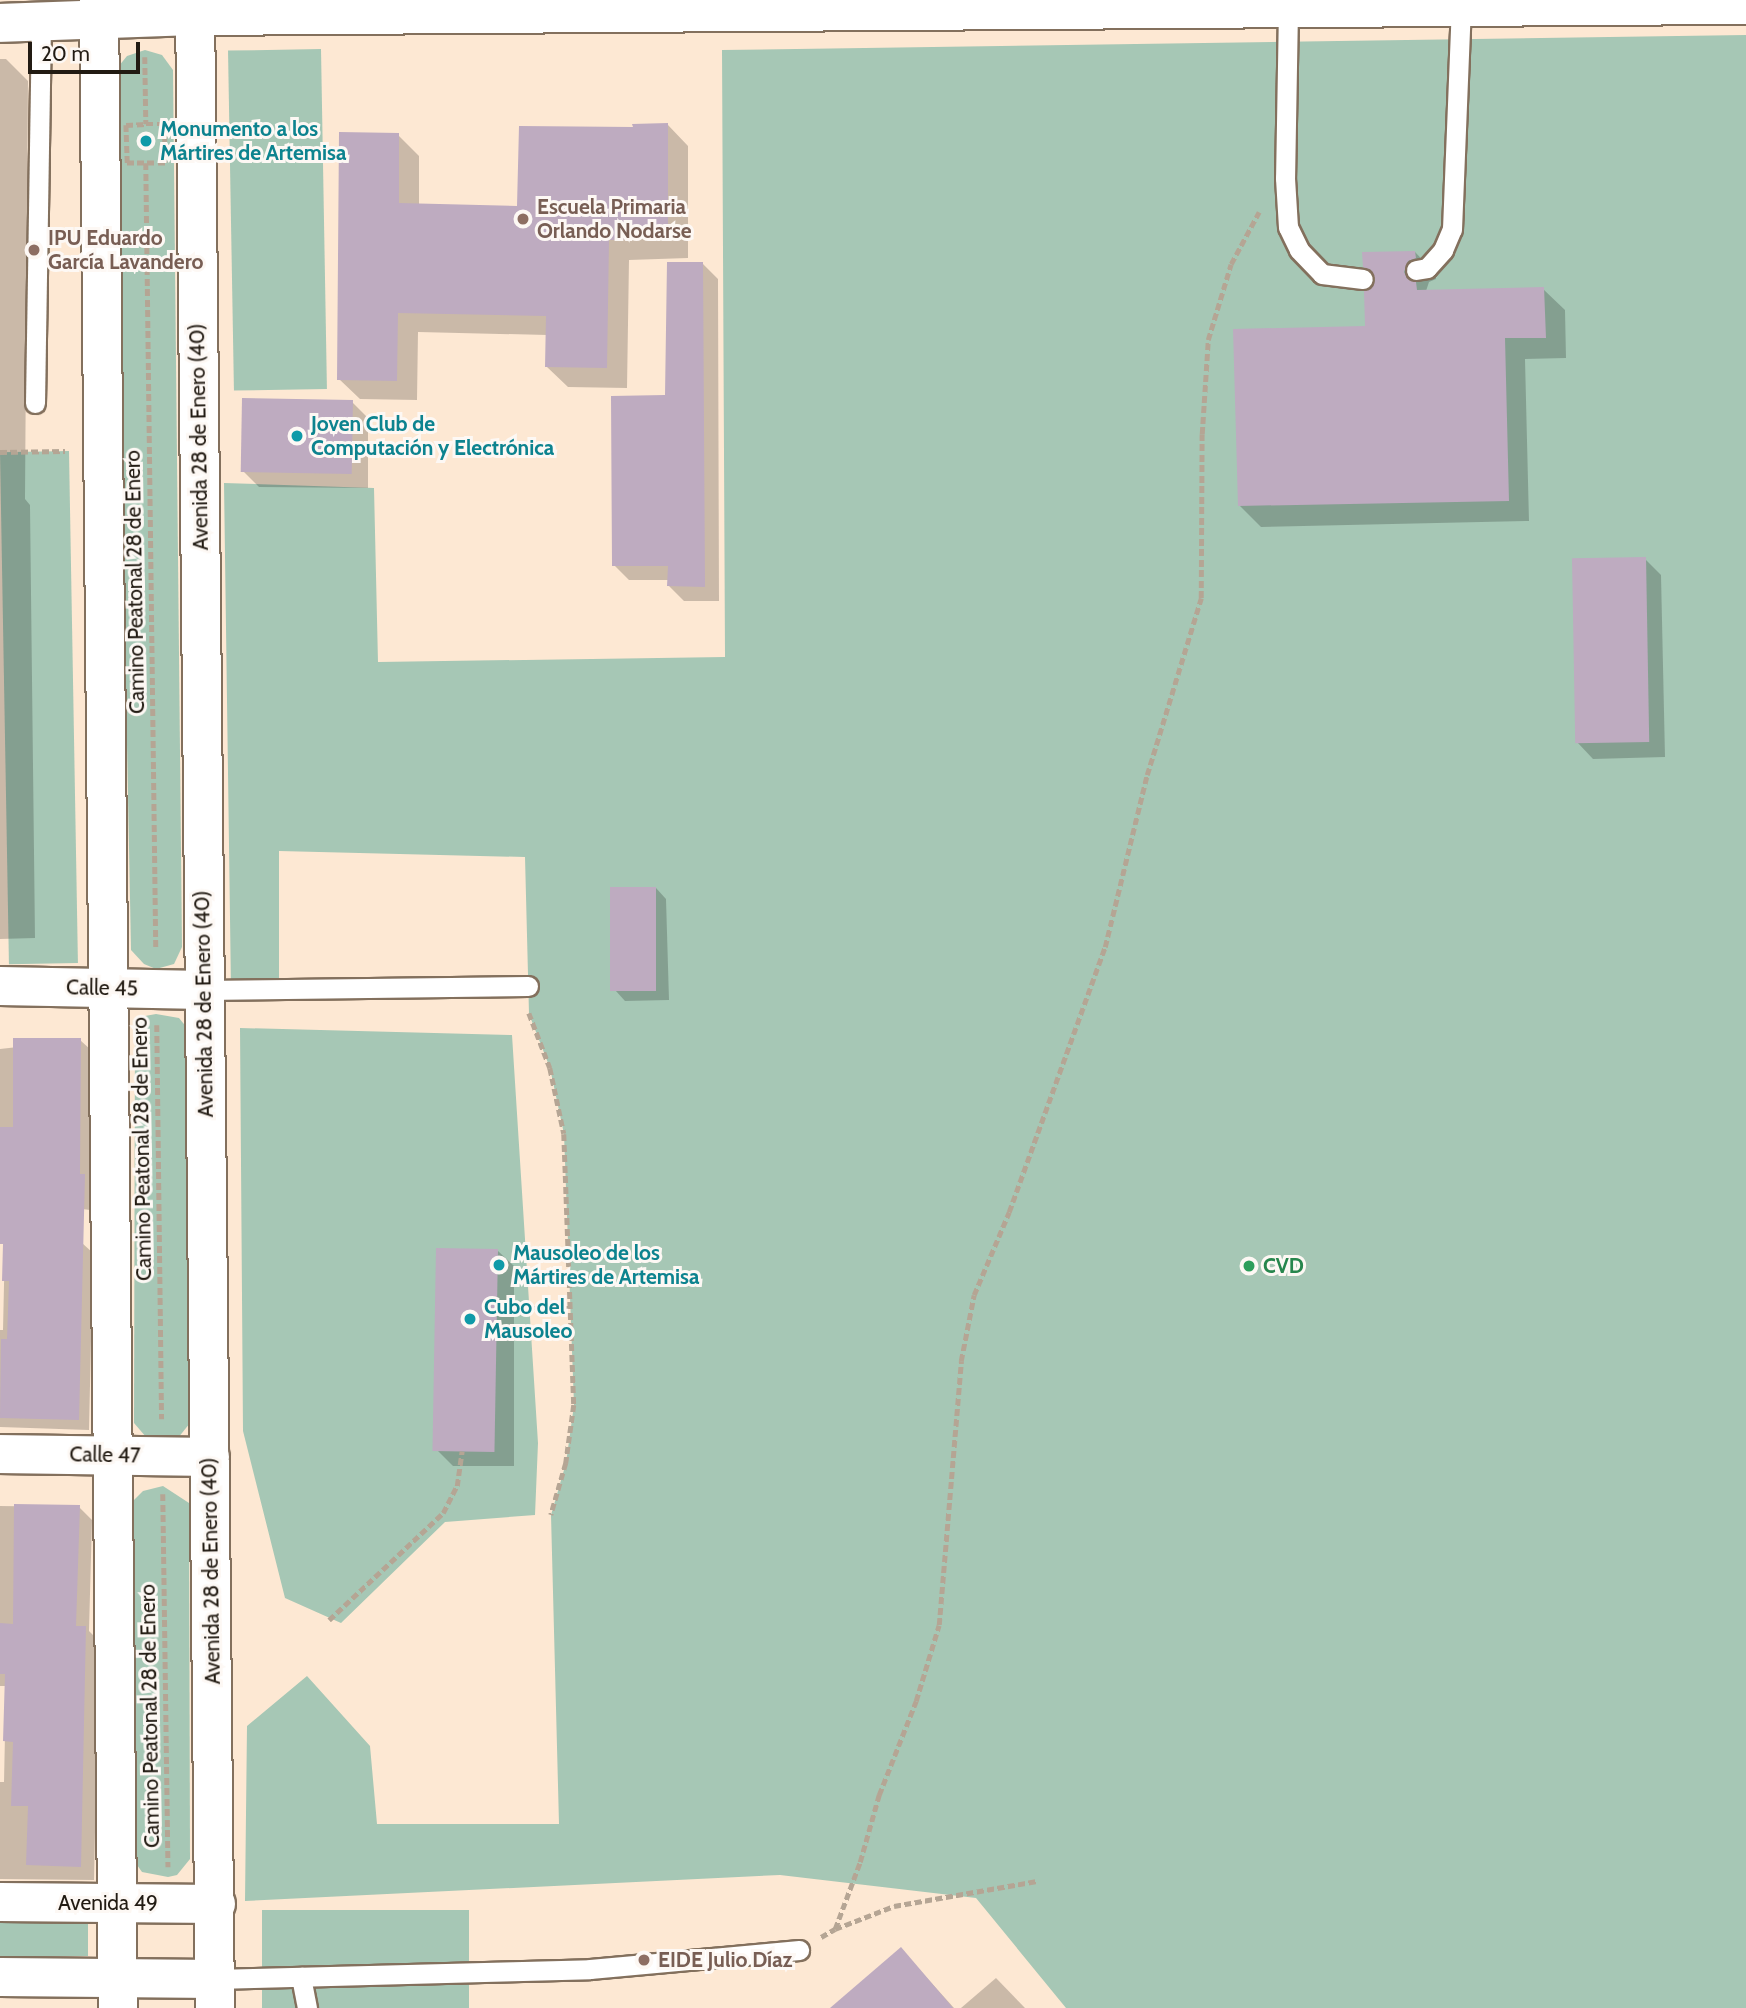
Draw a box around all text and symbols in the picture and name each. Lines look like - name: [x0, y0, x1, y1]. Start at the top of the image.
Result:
- scale bar: [32, 28, 144, 72]
- text: 20 m: [41, 41, 90, 66]
- place label: Monumento a los Mártires de Artemisa: [160, 116, 346, 166]
- marker: Monumento a los Mártires de Artemisa: [138, 133, 154, 149]
- place label: Escuela Primaria Orlando Nodarse: [537, 194, 692, 244]
- marker: Escuela Primaria Orlando Nodarse: [515, 211, 531, 227]
- place label: IPU Eduardo García Lavandero: [48, 225, 203, 275]
- marker: IPU Eduardo García Lavandero: [26, 242, 42, 258]
- street label: Avenida 28 de Enero (40): [184, 323, 214, 551]
- place label: Joven Club de Computación y Electrónica: [311, 411, 554, 461]
- marker: Joven Club de Computación y Electrónica: [289, 428, 305, 444]
- street label: Camino Peatonal 28 de Enero: [120, 450, 150, 714]
- street label: Avenida 28 de Enero (40): [189, 890, 219, 1118]
- street label: Calle 45: [66, 975, 138, 1001]
- street label: Camino Peatonal 28 de Enero: [127, 1017, 157, 1281]
- place label: Mausoleo de los Mártires de Artemisa: [513, 1240, 699, 1290]
- place label: CVD: [1263, 1253, 1304, 1279]
- marker: Mausoleo de los Mártires de Artemisa: [491, 1257, 507, 1273]
- marker: CVD: [1241, 1258, 1257, 1274]
- place label: Cubo del Mausoleo: [484, 1294, 572, 1344]
- marker: Cubo del Mausoleo: [462, 1311, 478, 1327]
- street label: Calle 47: [69, 1442, 141, 1468]
- street label: Avenida 28 de Enero (40): [196, 1457, 226, 1685]
- street label: Camino Peatonal 28 de Enero: [135, 1584, 165, 1848]
- street label: Avenida 49: [58, 1890, 158, 1916]
- place label: EIDE Julio Díaz: [658, 1947, 793, 1973]
- marker: EIDE Julio Díaz: [636, 1952, 652, 1968]

